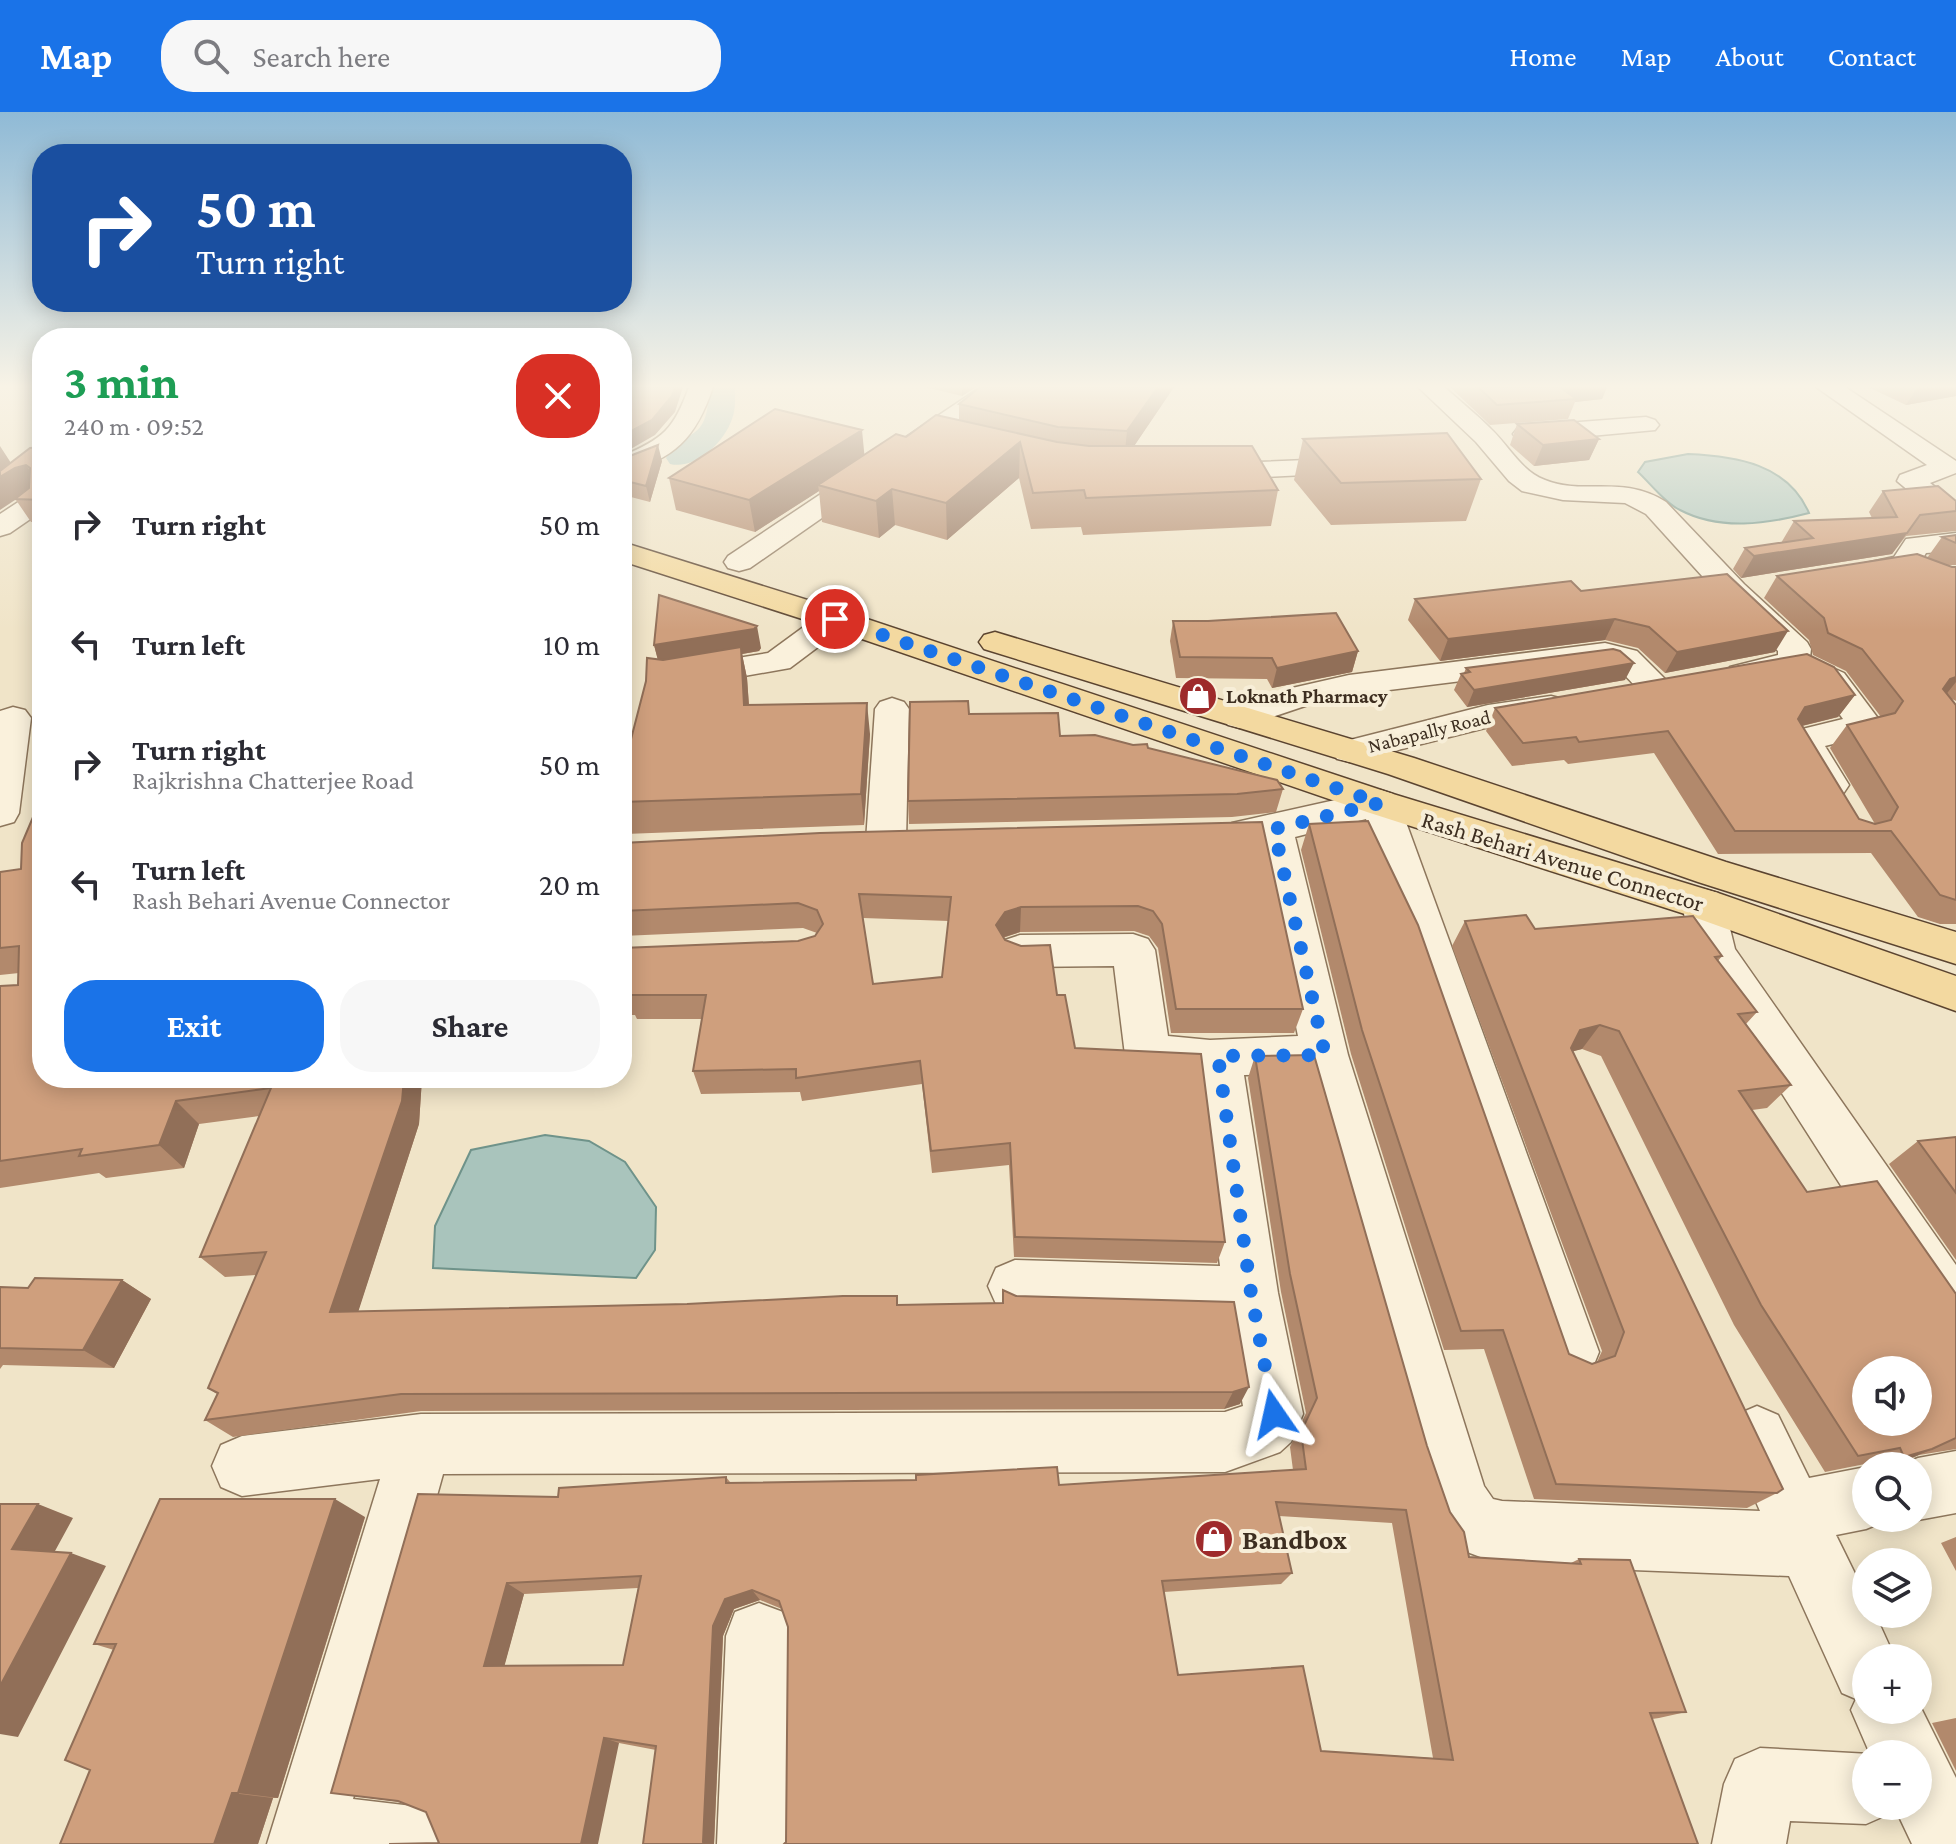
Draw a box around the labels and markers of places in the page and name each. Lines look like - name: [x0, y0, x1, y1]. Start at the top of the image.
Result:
- pin: [801, 585, 869, 653]
- shop icon: Loknath Pharmacy: [1177, 675, 1219, 717]
- place label: Loknath Pharmacy: [1226, 685, 1388, 707]
- shop icon: Bandbox: [1193, 1518, 1235, 1560]
- place label: Bandbox: [1242, 1524, 1348, 1555]

